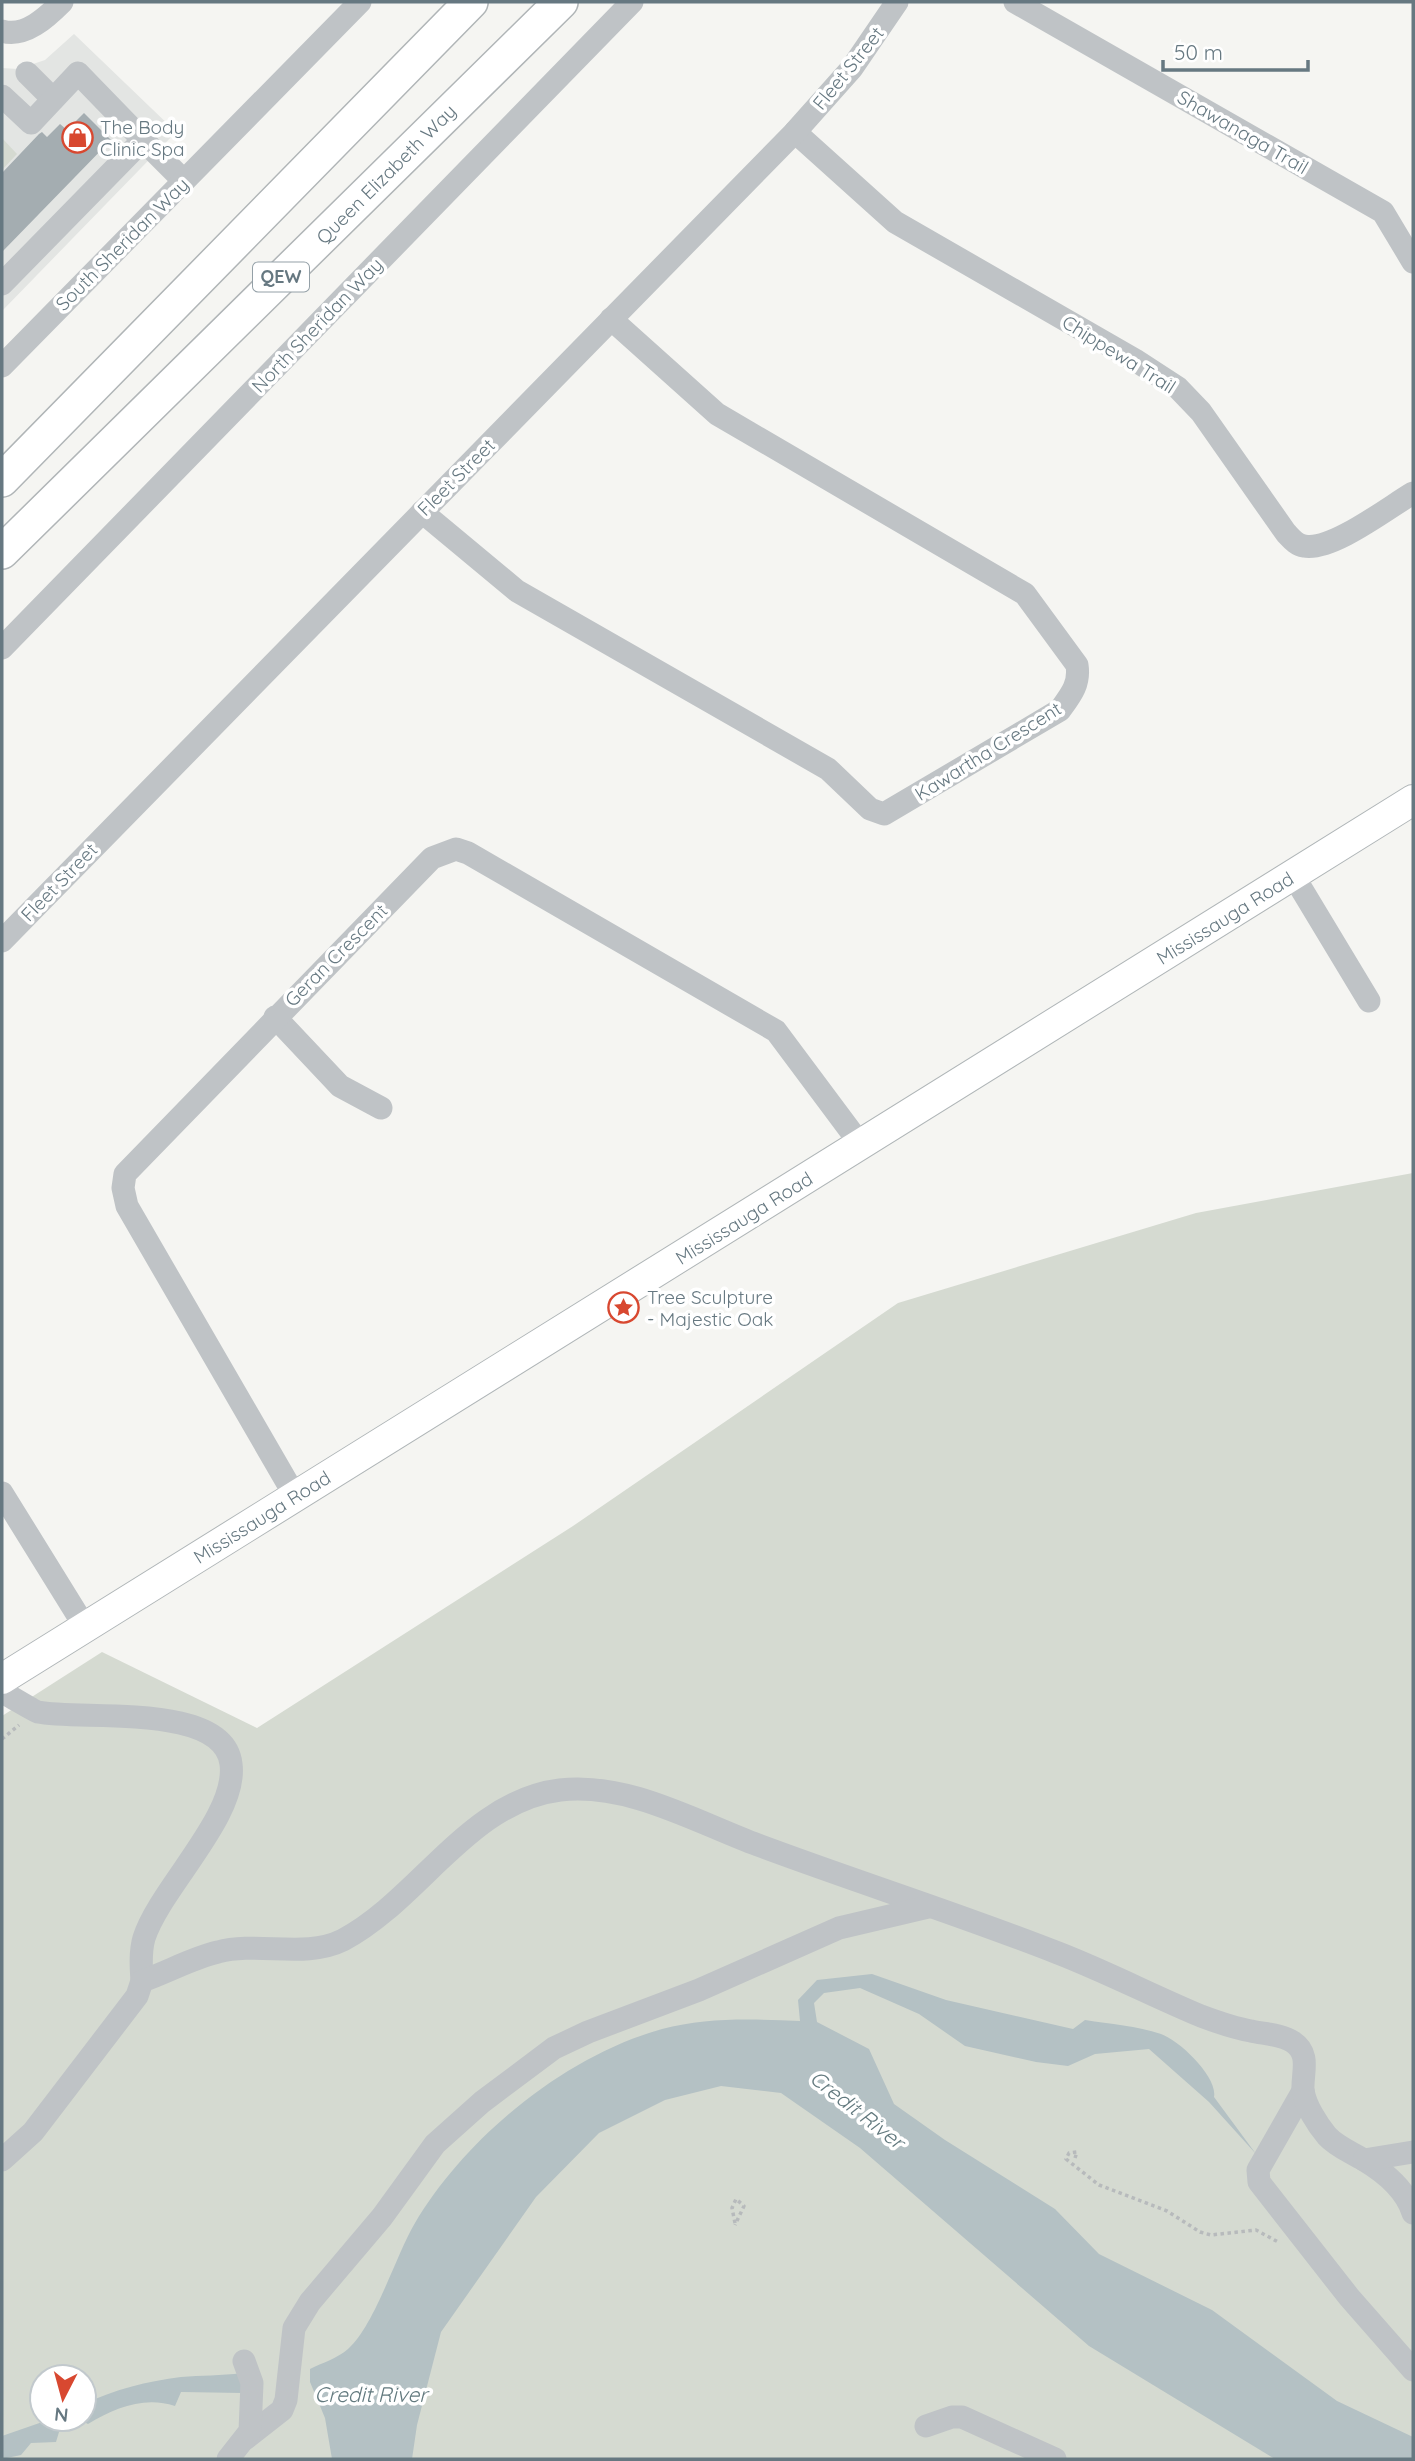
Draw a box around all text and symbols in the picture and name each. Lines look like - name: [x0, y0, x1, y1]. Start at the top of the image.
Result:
- street label: Fleet Street: [807, 22, 889, 114]
- scale bar: [1163, 28, 1308, 72]
- text: 50 m: [1174, 39, 1223, 65]
- street label: Shawanaga Trail: [1173, 85, 1313, 179]
- street label: Queen Elizabeth Way: [311, 99, 461, 249]
- place label: The Body Clinic Spa: [100, 115, 185, 161]
- shop icon: The Body Clinic Spa: [60, 121, 94, 155]
- street label: South Sheridan Way: [50, 172, 194, 316]
- street label: North Sheridan Way: [246, 253, 388, 397]
- road number: QEW: [253, 262, 309, 292]
- street label: Chippewa Trail: [1058, 310, 1180, 398]
- street label: Fleet Street: [412, 433, 500, 521]
- street label: Kawartha Crescent: [910, 696, 1066, 806]
- street label: Fleet Street: [16, 838, 102, 926]
- street label: Mississauga Road: [1152, 866, 1298, 970]
- street label: Geran Crescent: [280, 899, 392, 1011]
- street label: Mississauga Road: [671, 1166, 817, 1270]
- place label: Tree Sculpture - Majestic Oak: [647, 1285, 773, 1331]
- place icon: Tree Sculpture - Majestic Oak: [607, 1291, 641, 1325]
- street label: Mississauga Road: [189, 1465, 335, 1569]
- water label: Credit River: [805, 2064, 912, 2156]
- north arrow: [28, 2363, 98, 2433]
- water label: Credit River: [315, 2381, 430, 2407]
- text: N: [53, 2402, 69, 2428]

